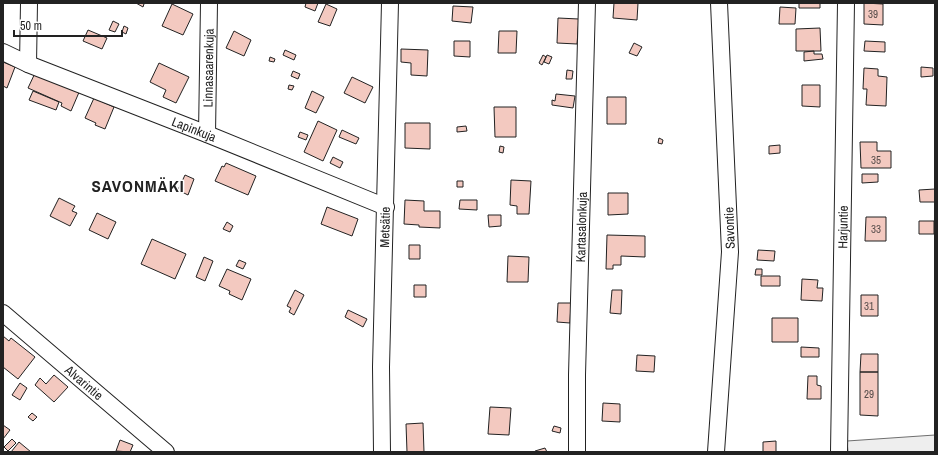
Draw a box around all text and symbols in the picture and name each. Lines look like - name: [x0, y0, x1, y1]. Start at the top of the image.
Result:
- house number: 39: [868, 7, 878, 21]
- scale bar: [14, 12, 122, 38]
- text: 50 m: [20, 18, 42, 34]
- street label: Linnasaarenkuja: [199, 28, 218, 108]
- street label: Lapinkuja: [169, 113, 219, 146]
- house number: 35: [871, 153, 881, 167]
- district label: SAVONMÄKI: [91, 174, 185, 197]
- street label: Kartasalonkuja: [572, 191, 591, 263]
- street label: Harjuntie: [834, 205, 852, 249]
- street label: Metsätie: [376, 206, 394, 248]
- street label: Savontie: [720, 207, 739, 249]
- house number: 33: [871, 222, 881, 236]
- house number: 31: [864, 299, 874, 313]
- street label: Alvarintie: [61, 361, 107, 404]
- house number: 29: [864, 387, 874, 401]

